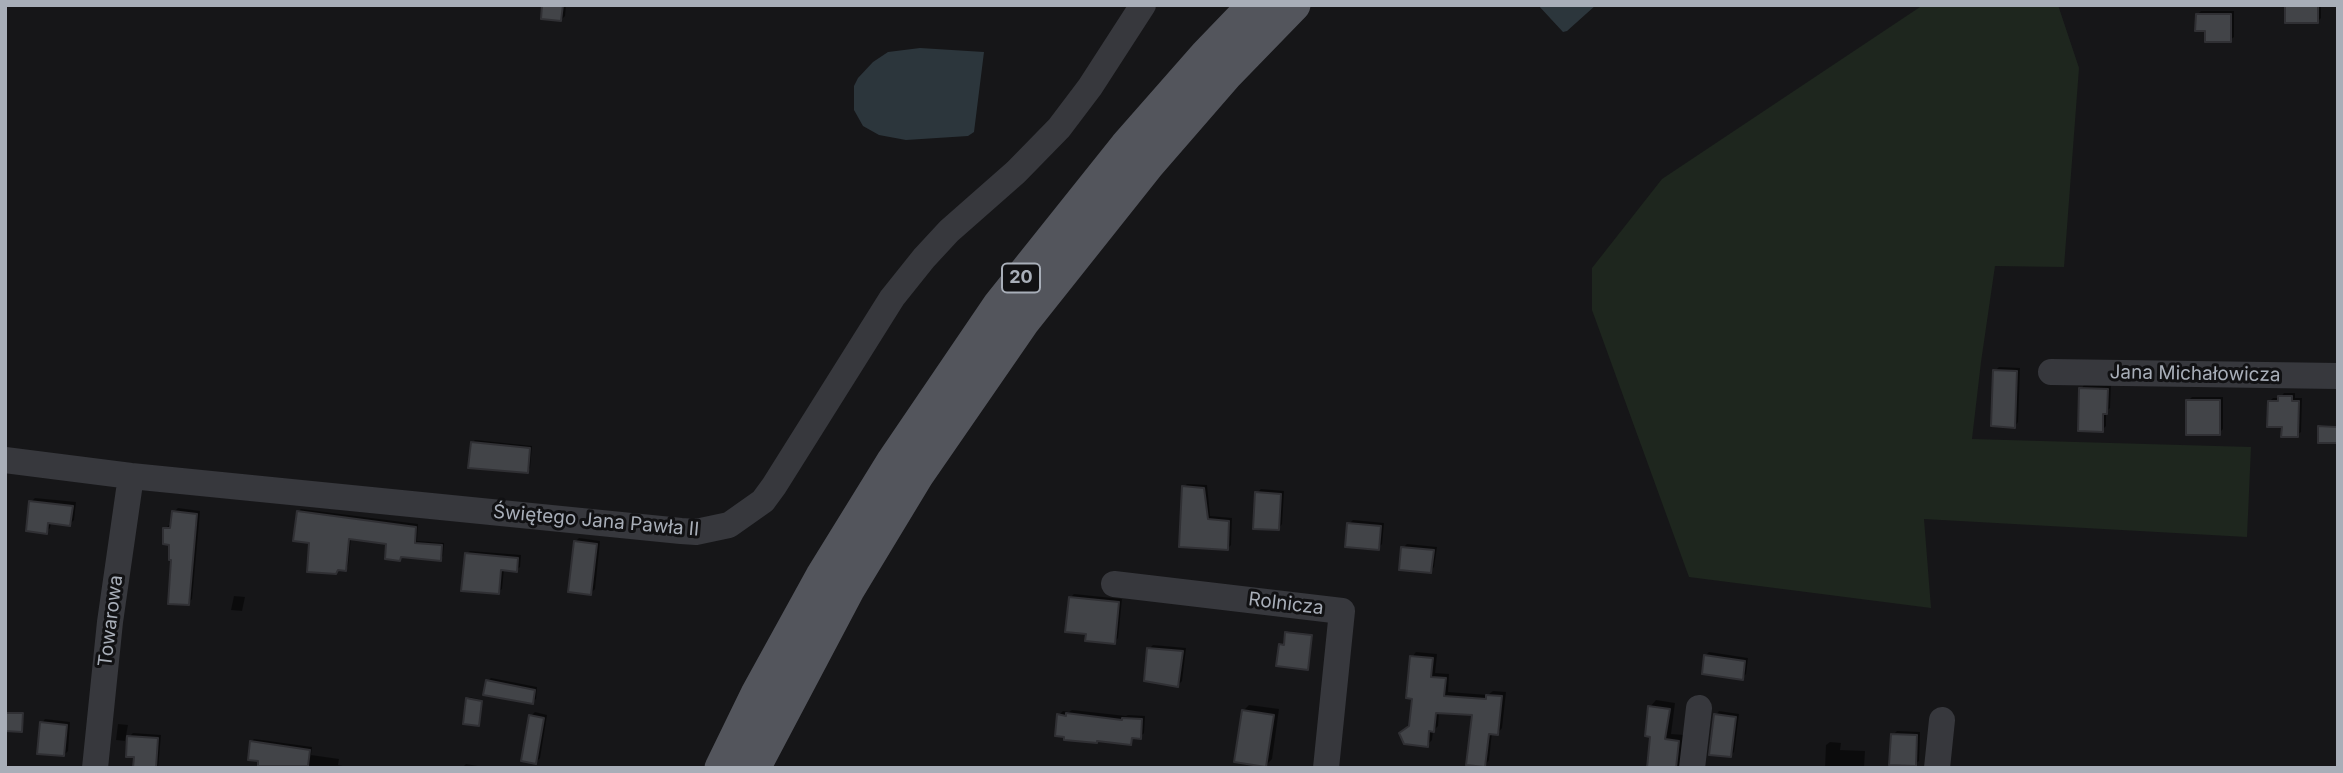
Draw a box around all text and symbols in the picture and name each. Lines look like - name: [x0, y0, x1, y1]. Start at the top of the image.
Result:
- road number: 20: [1002, 264, 1040, 292]
- street label: Jana Michałowicza: [2109, 361, 2281, 387]
- street label: Świętego Jana Pawła II: [492, 501, 700, 541]
- street label: Towarowa: [94, 574, 128, 668]
- street label: Rolnicza: [1247, 588, 1325, 620]

